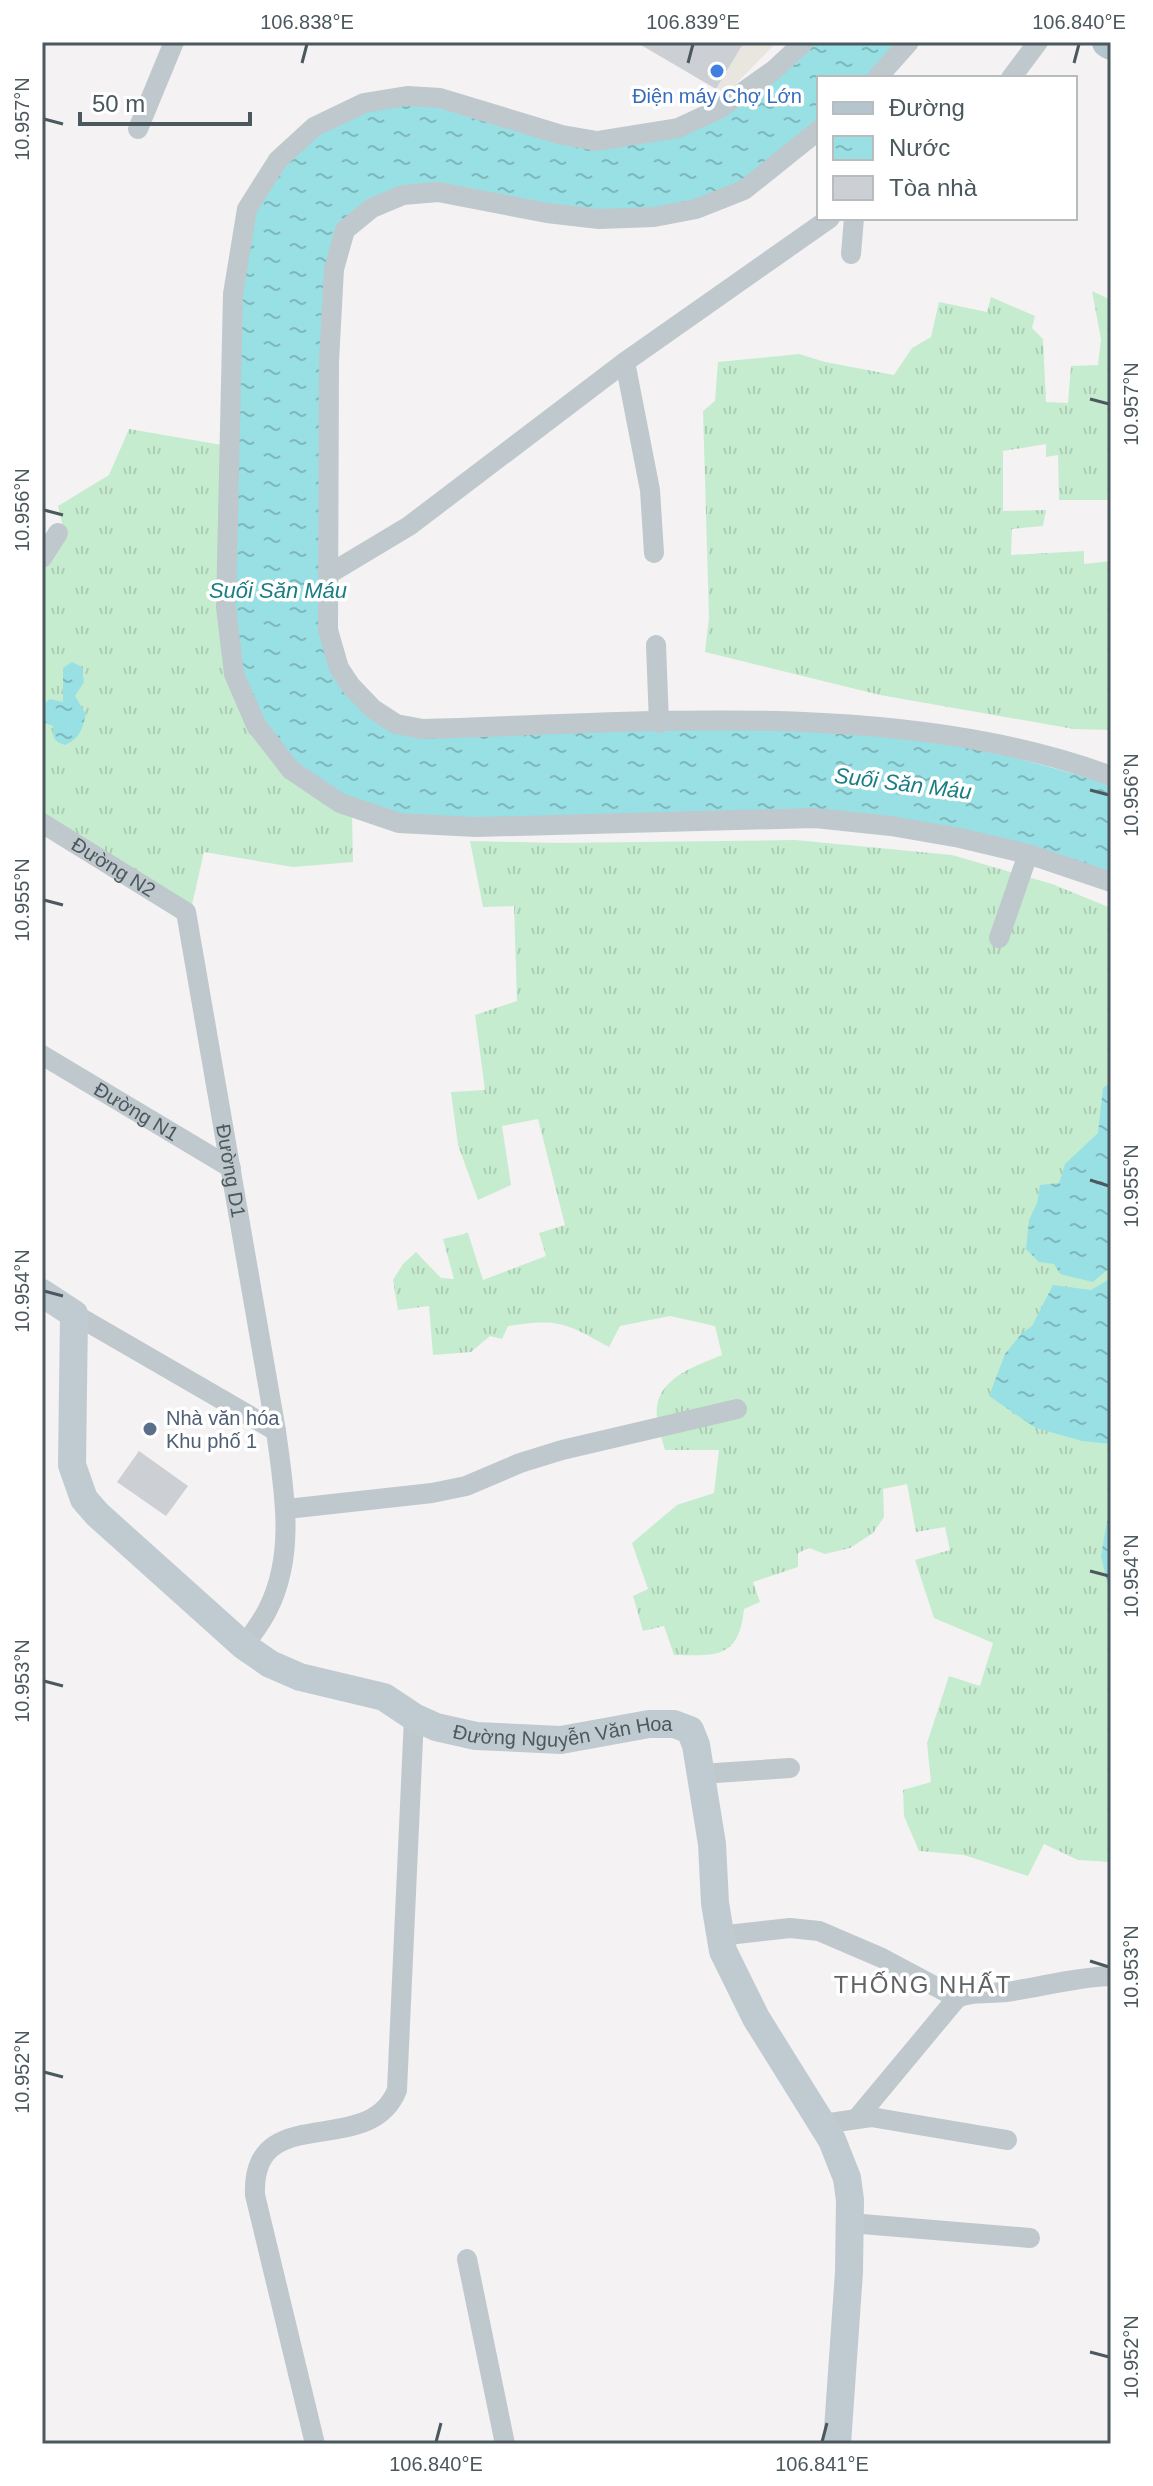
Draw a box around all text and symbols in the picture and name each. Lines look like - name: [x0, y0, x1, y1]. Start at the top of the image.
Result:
- text: 106.838°E: [260, 11, 354, 33]
- text: 106.839°E: [646, 11, 740, 33]
- text: 106.840°E: [1032, 11, 1126, 33]
- marker: Điện máy Chợ Lớn: [708, 62, 726, 80]
- scale bar: [80, 76, 250, 126]
- legend: [817, 76, 1077, 220]
- text: 10.957°N: [11, 77, 33, 161]
- place label: Điện máy Chợ Lớn: [632, 85, 802, 107]
- text: 50 m: [92, 90, 145, 117]
- text: Đường: [889, 94, 965, 121]
- text: Nước: [889, 134, 950, 161]
- text: Tòa nhà: [889, 174, 978, 201]
- text: 10.957°N: [1120, 362, 1142, 446]
- text: 10.956°N: [11, 468, 33, 552]
- water label: Suối Săn Máu: [209, 578, 347, 603]
- text: 10.956°N: [1120, 753, 1142, 837]
- water label: Suối Săn Máu: [833, 763, 973, 804]
- street label: Đường N2: [68, 833, 159, 901]
- text: 10.955°N: [11, 858, 33, 942]
- street label: Đường N1: [90, 1078, 183, 1145]
- street label: Đường D1: [212, 1122, 250, 1219]
- text: 10.955°N: [1120, 1144, 1142, 1228]
- text: 10.954°N: [11, 1249, 33, 1333]
- place label: Nhà văn hóa Khu phố 1: [166, 1407, 280, 1452]
- marker: Nhà văn hóa Khu phố 1: [141, 1420, 159, 1438]
- text: 10.954°N: [1120, 1534, 1142, 1618]
- text: 10.953°N: [11, 1639, 33, 1723]
- street label: Đường Nguyễn Văn Hoa: [451, 1713, 673, 1751]
- text: 10.953°N: [1120, 1925, 1142, 2009]
- district label: THỐNG NHẤT: [834, 1971, 1012, 1998]
- text: 10.952°N: [11, 2030, 33, 2114]
- text: 10.952°N: [1120, 2315, 1142, 2399]
- text: 106.840°E: [389, 2453, 483, 2475]
- text: 106.841°E: [775, 2453, 869, 2475]

